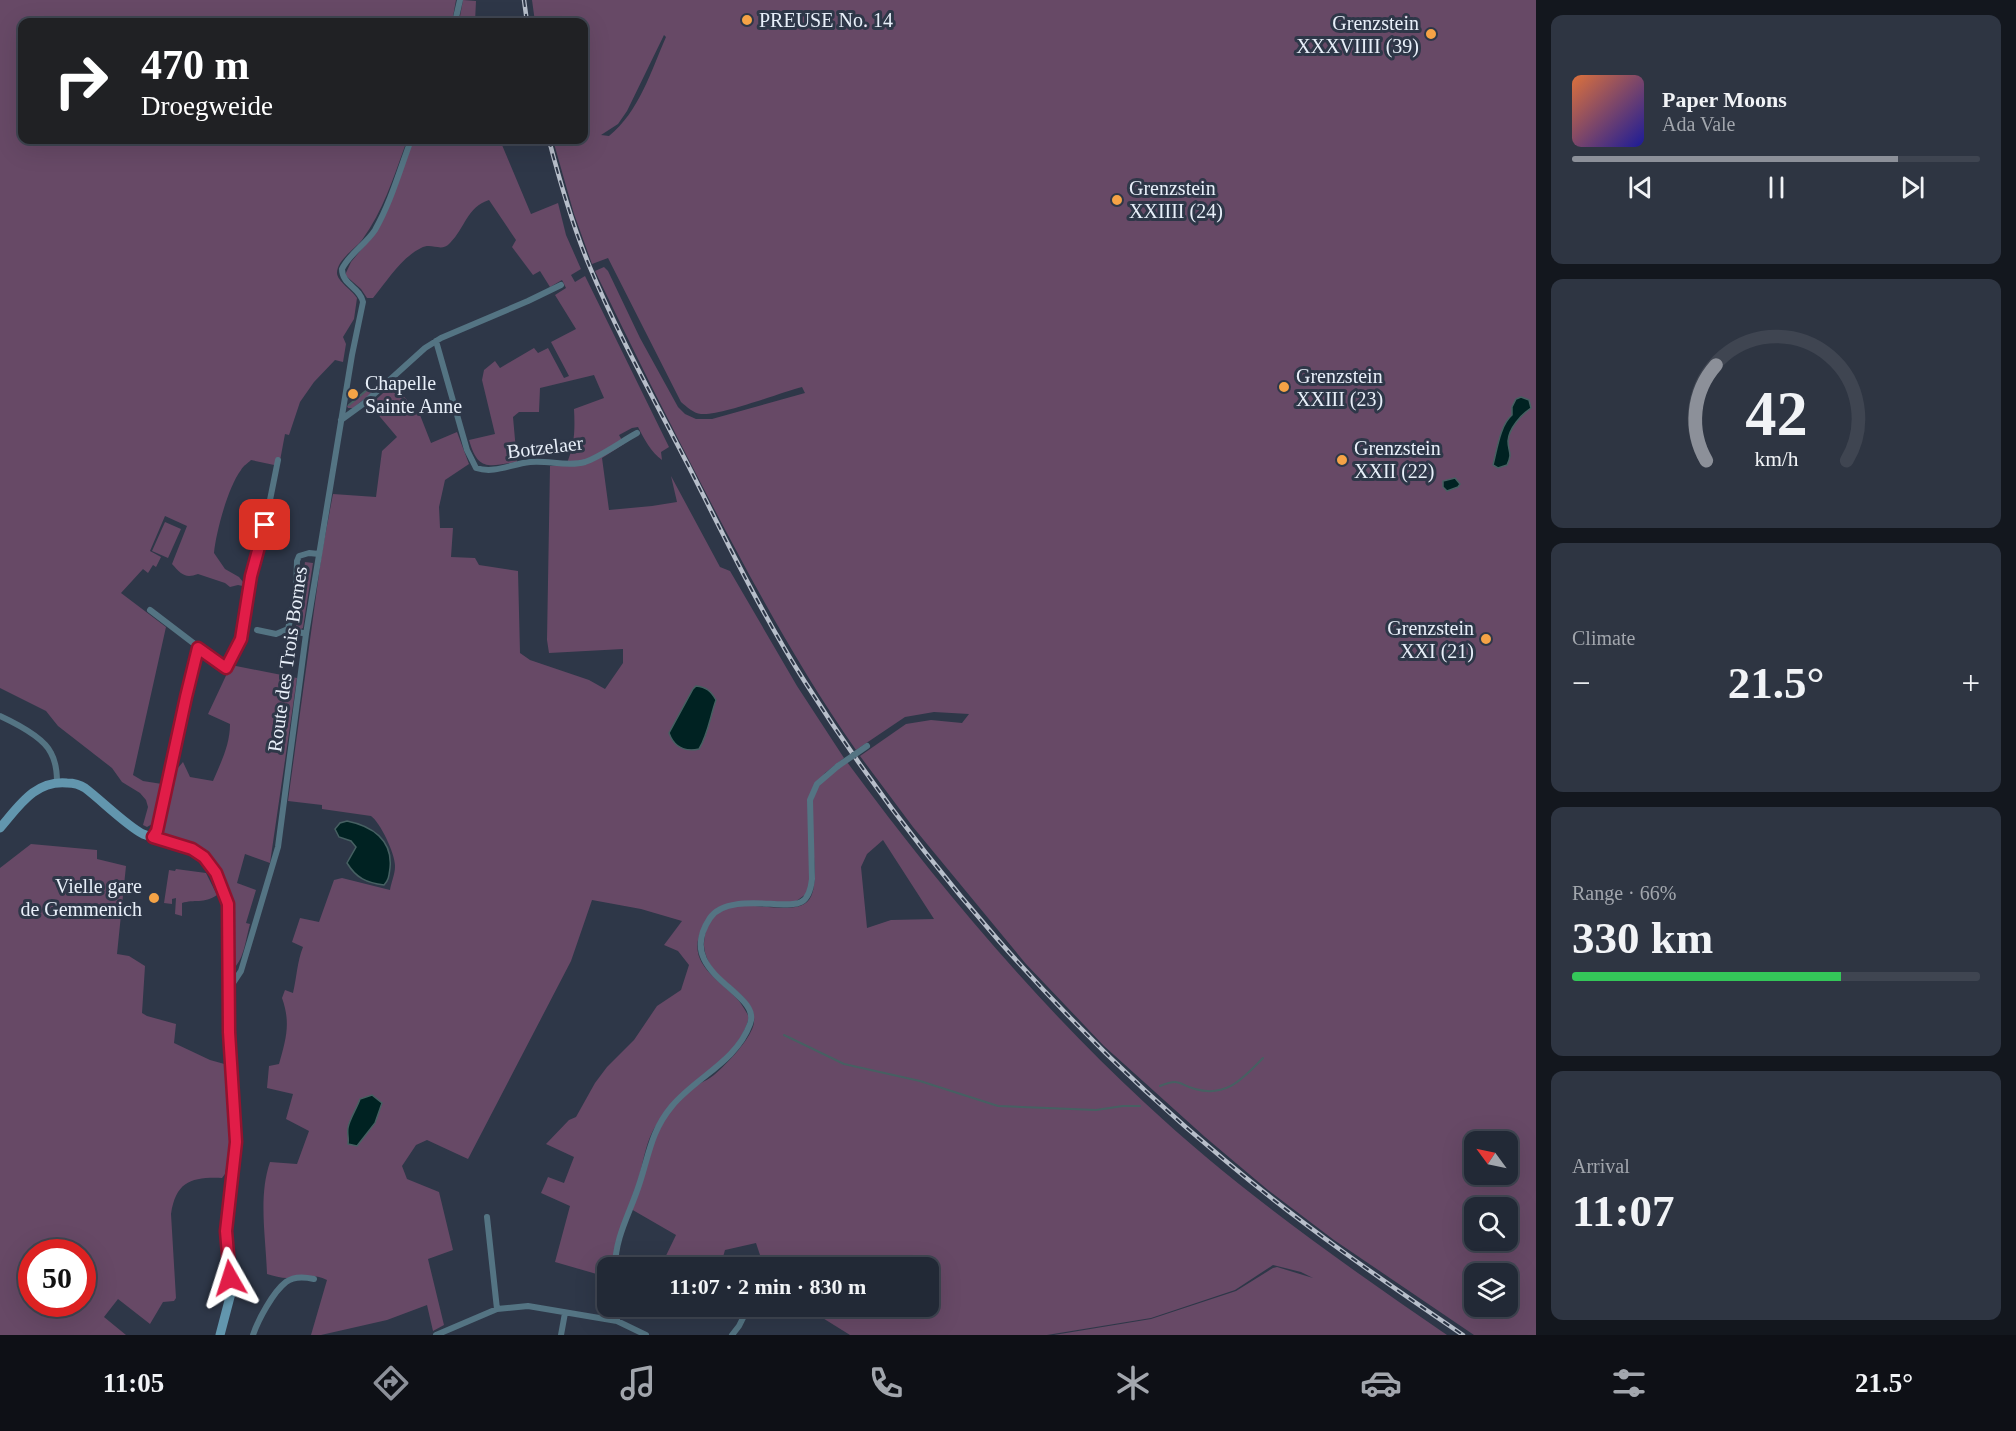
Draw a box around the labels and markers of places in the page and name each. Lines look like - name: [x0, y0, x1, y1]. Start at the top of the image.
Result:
- place label: PREUSE No. 14: [759, 9, 893, 31]
- place label: Grenzstein XXXVIIII (39): [1296, 12, 1419, 58]
- marker: PREUSE No. 14: [740, 13, 754, 27]
- marker: Grenzstein XXXVIIII (39): [1424, 27, 1438, 41]
- place label: Grenzstein XXIIII (24): [1129, 177, 1223, 223]
- marker: Grenzstein XXIIII (24): [1110, 193, 1124, 207]
- place label: Grenzstein XXIII (23): [1296, 365, 1383, 411]
- place label: Chapelle Sainte Anne: [365, 372, 462, 417]
- marker: Grenzstein XXIII (23): [1277, 380, 1291, 394]
- marker: Chapelle Sainte Anne: [346, 387, 360, 401]
- place label: Grenzstein XXII (22): [1354, 437, 1441, 483]
- marker: Grenzstein XXII (22): [1335, 453, 1349, 467]
- pin: [239, 499, 290, 550]
- place label: Grenzstein XXI (21): [1387, 617, 1474, 663]
- marker: Grenzstein XXI (21): [1479, 632, 1493, 646]
- place label: Vielle gare de Gemmenich: [20, 875, 142, 920]
- marker: Vielle gare de Gemmenich: [147, 891, 161, 905]

